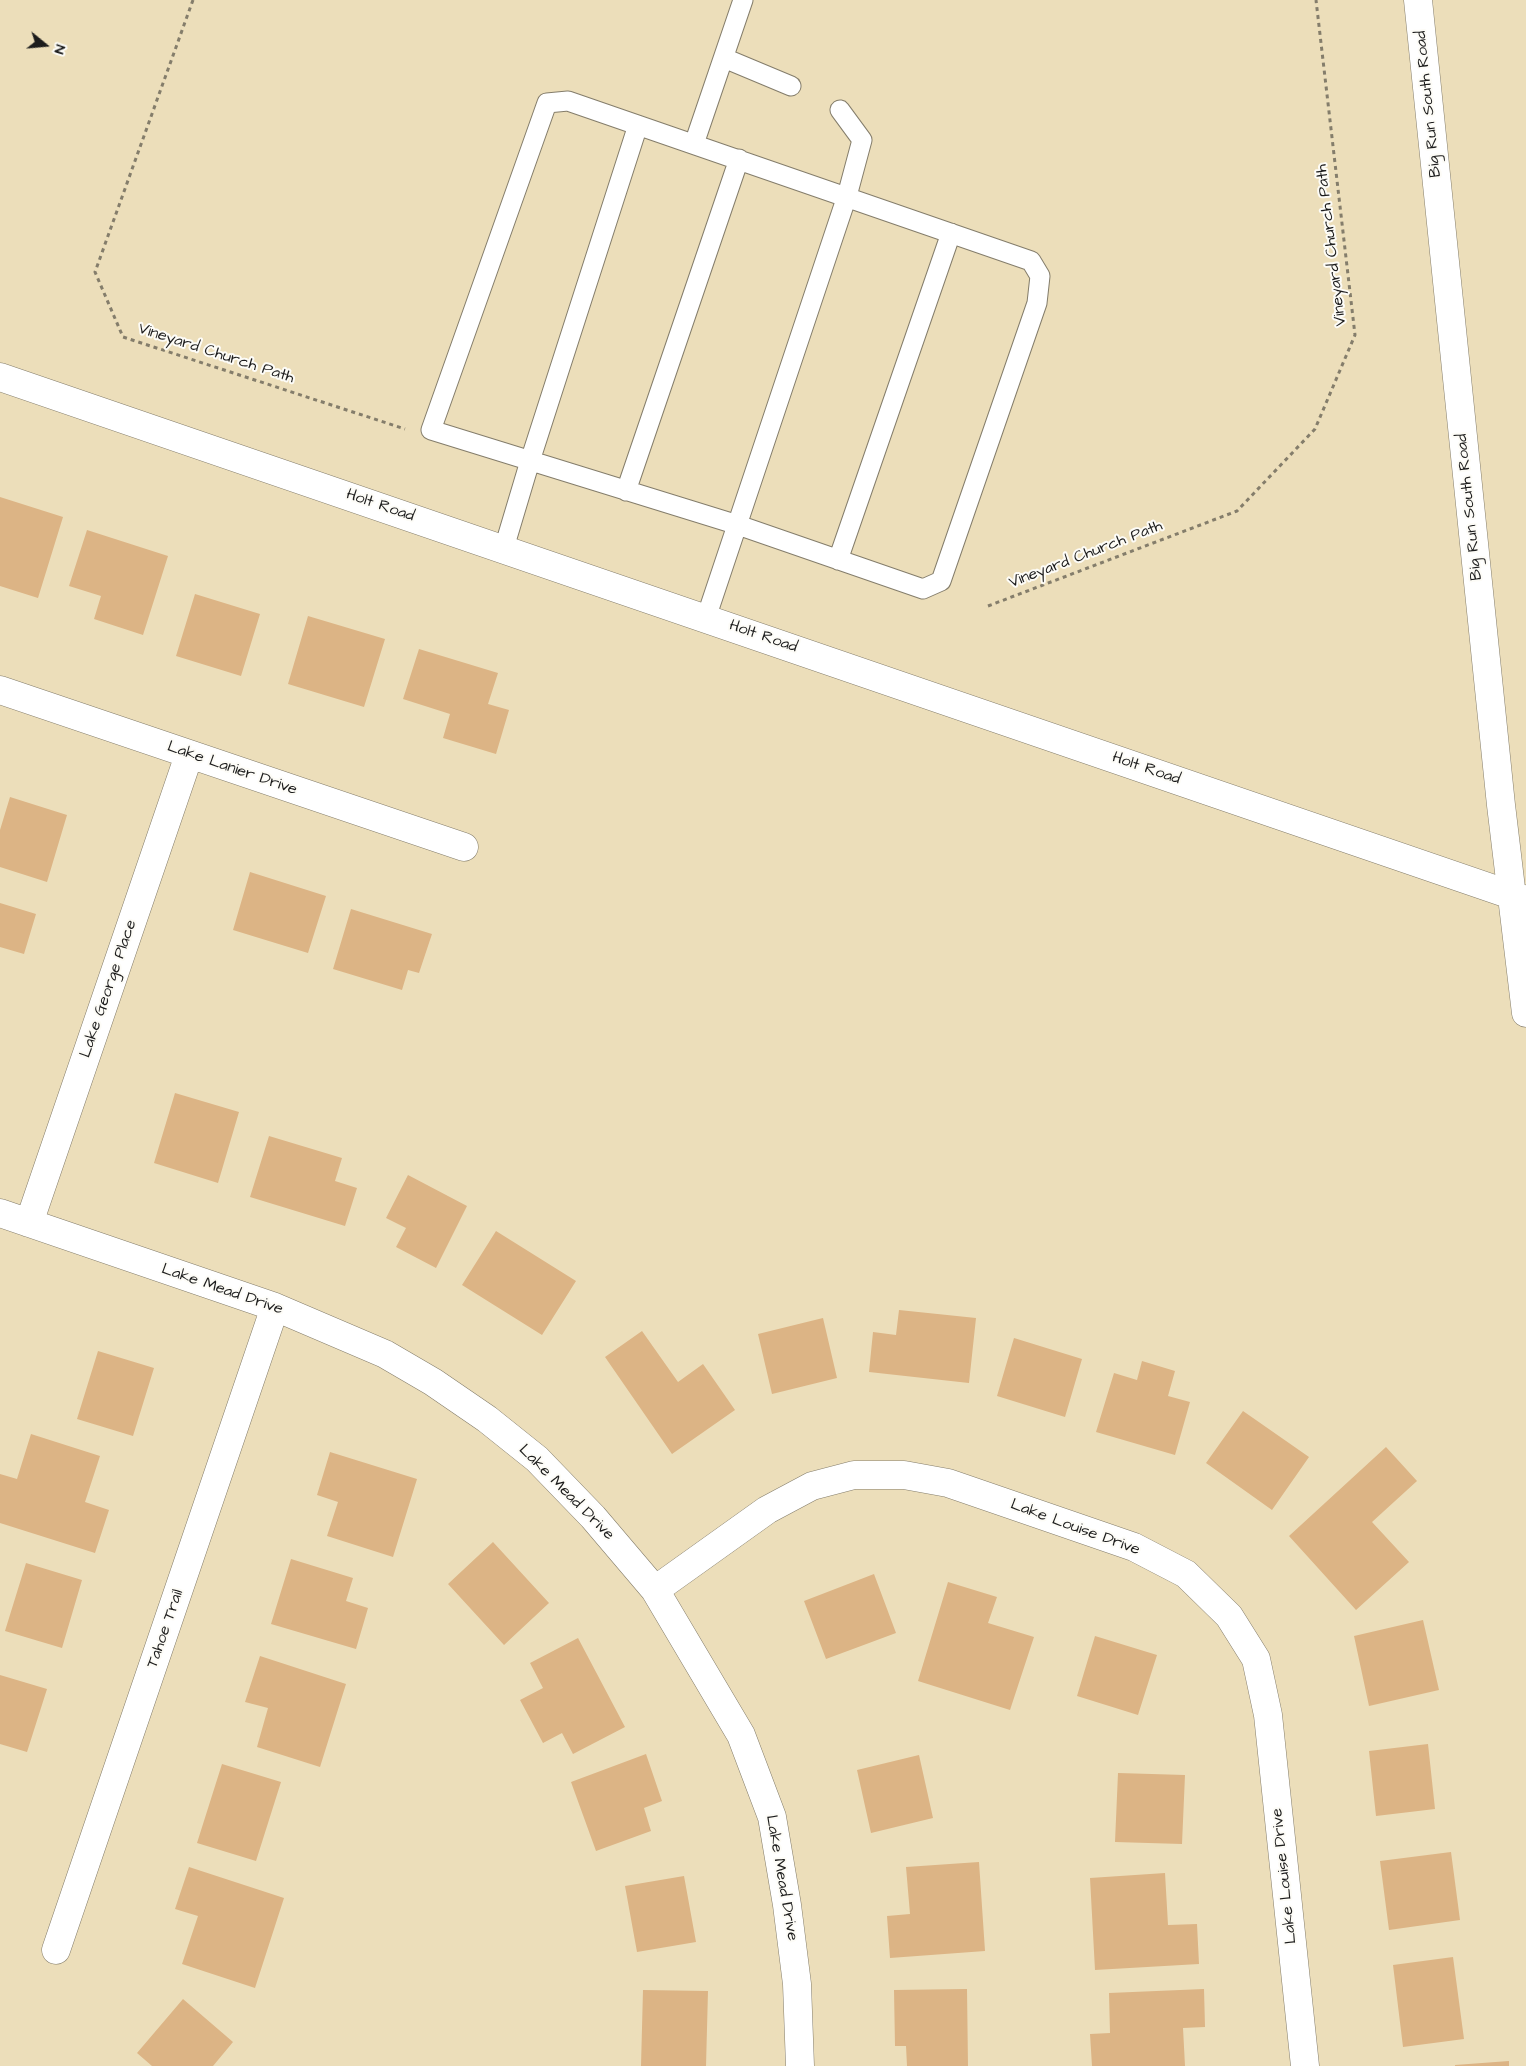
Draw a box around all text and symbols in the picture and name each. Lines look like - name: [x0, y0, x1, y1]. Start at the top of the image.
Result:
- north arrow: [20, 20, 70, 70]
- street label: Big Run South Road: [1412, 30, 1446, 178]
- text: N: [48, 42, 70, 57]
- street label: Vineyard Church Path: [1313, 163, 1351, 327]
- street label: Vineyard Church Path: [136, 320, 296, 388]
- street label: Big Run South Road: [1453, 433, 1487, 581]
- street label: Holt Road: [343, 485, 417, 527]
- street label: Vineyard Church Path: [1007, 517, 1165, 593]
- street label: Holt Road: [726, 616, 800, 658]
- street label: Lake Lanier Drive: [164, 738, 300, 800]
- street label: Holt Road: [1109, 748, 1183, 790]
- street label: Lake George Place: [76, 918, 142, 1060]
- street label: Lake Mead Drive: [159, 1260, 285, 1320]
- street label: Lake Mead Drive: [514, 1441, 618, 1545]
- street label: Lake Louise Drive: [1008, 1496, 1142, 1560]
- street label: Tahoe Trail: [144, 1587, 188, 1671]
- street label: Lake Louise Drive: [1268, 1807, 1302, 1945]
- street label: Lake Mead Drive: [760, 1814, 802, 1942]

